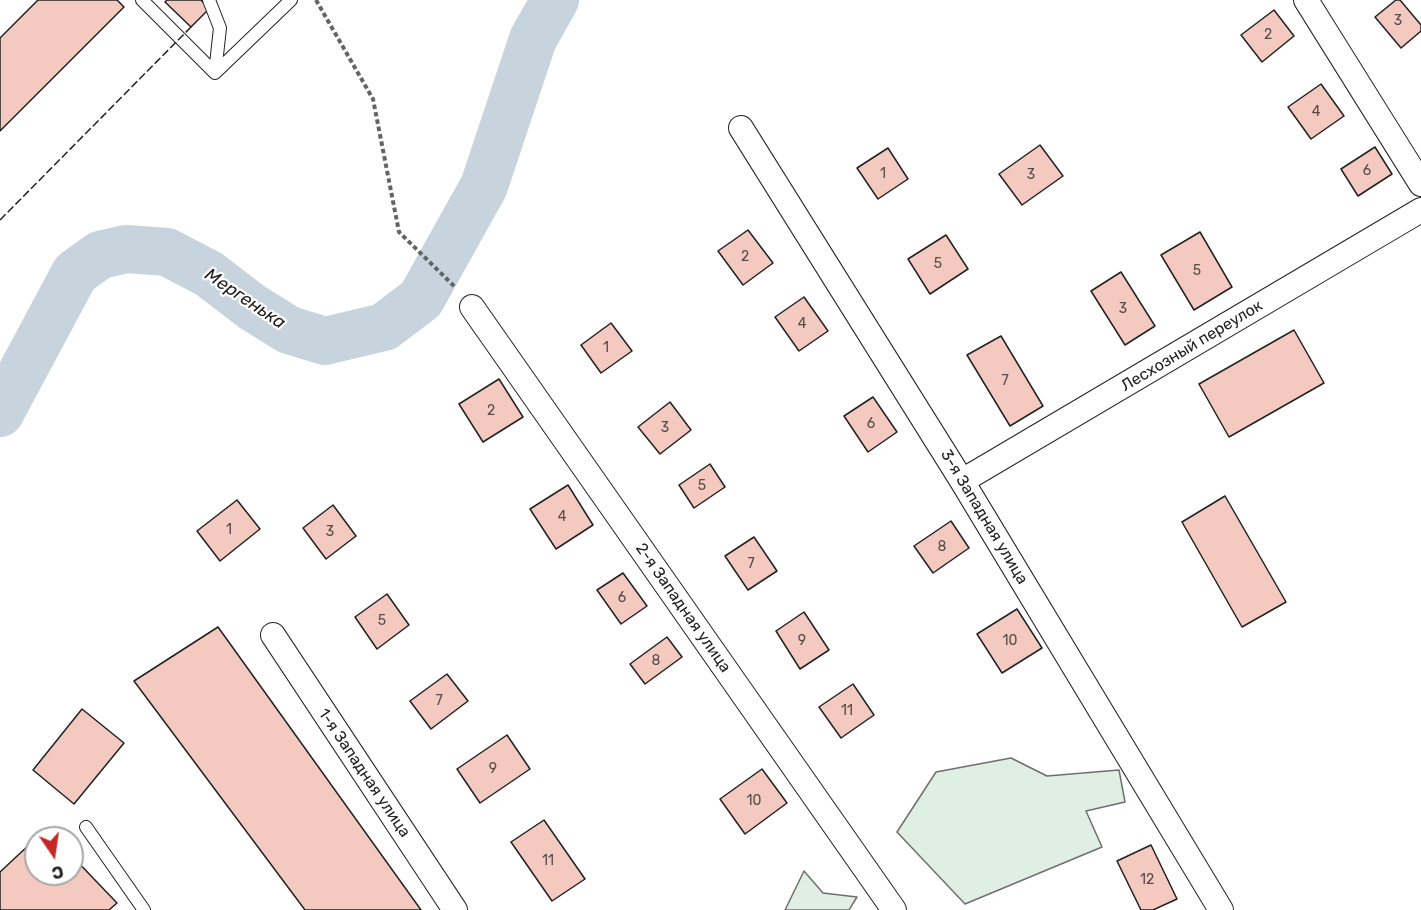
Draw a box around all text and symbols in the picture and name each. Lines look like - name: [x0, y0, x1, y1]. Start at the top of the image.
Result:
- house number: 3: [1394, 13, 1402, 29]
- house number: 2: [1264, 27, 1272, 43]
- house number: 4: [1312, 104, 1320, 120]
- house number: 6: [1363, 163, 1371, 179]
- house number: 1: [880, 166, 886, 182]
- house number: 3: [1027, 167, 1035, 183]
- house number: 2: [741, 249, 749, 265]
- house number: 5: [934, 256, 942, 272]
- house number: 5: [1193, 263, 1201, 279]
- water label: Мергенька: [200, 264, 290, 334]
- street label: Лесхозный переулок: [1118, 296, 1266, 396]
- house number: 3: [1119, 301, 1127, 317]
- house number: 4: [798, 316, 806, 332]
- house number: 1: [603, 340, 609, 356]
- house number: 7: [1001, 373, 1009, 389]
- house number: 2: [487, 403, 495, 419]
- house number: 6: [867, 416, 875, 432]
- house number: 3: [661, 420, 669, 436]
- street label: 3-я Западная улица: [936, 446, 1032, 588]
- house number: 5: [698, 478, 706, 494]
- house number: 4: [558, 509, 566, 525]
- house number: 1: [226, 522, 232, 538]
- house number: 3: [326, 524, 334, 540]
- house number: 8: [938, 539, 946, 555]
- street label: 2-я Западная улица: [631, 540, 735, 676]
- house number: 7: [747, 556, 755, 572]
- house number: 6: [618, 590, 626, 606]
- house number: 5: [378, 613, 386, 629]
- house number: 9: [798, 633, 806, 649]
- house number: 10: [1003, 633, 1017, 649]
- house number: 8: [652, 653, 660, 669]
- house number: 7: [435, 693, 443, 709]
- house number: 11: [841, 703, 853, 719]
- street label: 1-я Западная улица: [314, 705, 414, 841]
- house number: 9: [489, 761, 497, 777]
- house number: 10: [747, 793, 761, 809]
- north arrow: [24, 826, 84, 886]
- house number: 11: [542, 853, 554, 869]
- text: С: [50, 862, 65, 883]
- house number: 12: [1140, 872, 1154, 888]

